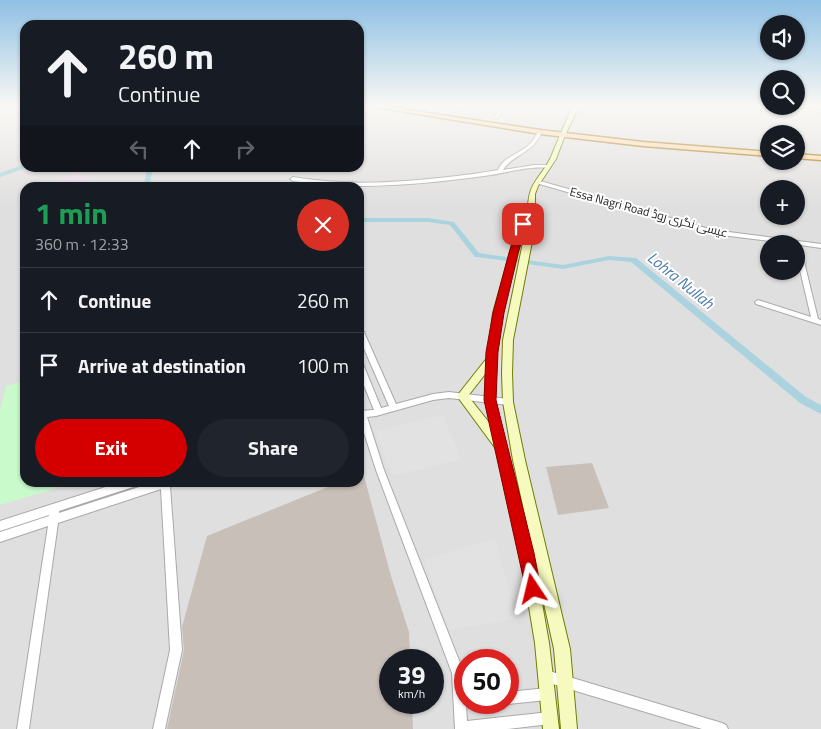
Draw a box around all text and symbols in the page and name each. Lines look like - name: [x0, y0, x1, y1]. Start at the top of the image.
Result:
- map controls: [760, 15, 805, 280]
- button: sound: [760, 15, 805, 60]
- text: 260 m: [118, 29, 214, 83]
- icon: ahead: [35, 40, 100, 105]
- button: search: [760, 70, 805, 115]
- text: Continue: [118, 77, 200, 111]
- button: layers: [760, 125, 805, 170]
- icon: left: [125, 135, 153, 163]
- icon: ahead: [178, 135, 206, 163]
- icon: right: [231, 135, 259, 163]
- button: +: [760, 180, 805, 225]
- street label: Essa Nagri Road عیسیٰ نگری روڈ: [568, 182, 730, 242]
- text: 1 min: [35, 190, 108, 236]
- button: close: [297, 199, 349, 251]
- pin: [502, 203, 544, 245]
- icon: arrive: [509, 210, 537, 238]
- text: 360 m · 12:33: [35, 232, 129, 256]
- button: −: [760, 235, 805, 280]
- water label: Lohra Nullah: [642, 246, 720, 315]
- icon: ahead: [35, 286, 63, 314]
- text: Continue: [78, 286, 151, 315]
- text: 260 m: [297, 286, 349, 315]
- icon: arrive: [35, 351, 63, 379]
- text: Arrive at destination: [78, 351, 246, 380]
- text: 100 m: [297, 351, 349, 380]
- button: Exit: [35, 419, 187, 477]
- button: Share: [197, 419, 349, 477]
- position arrow: [506, 562, 558, 614]
- speed limit sign: 50: [454, 649, 519, 714]
- text: 39: [397, 656, 426, 694]
- text: km/h: [398, 684, 425, 703]

